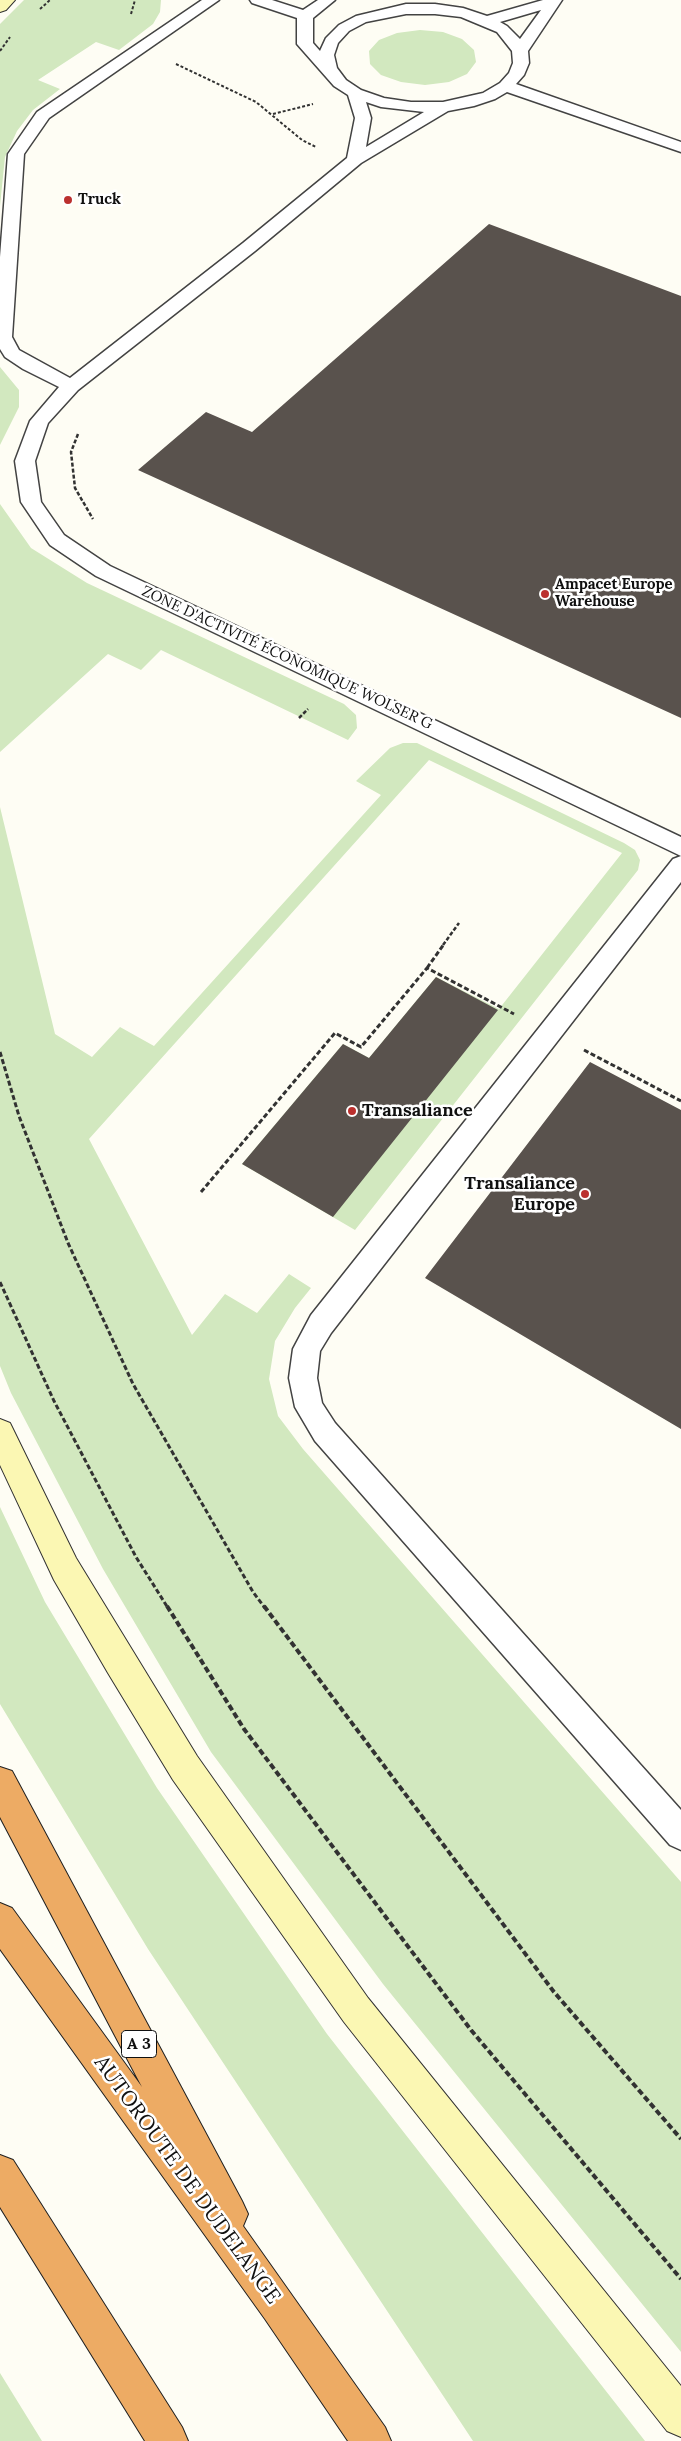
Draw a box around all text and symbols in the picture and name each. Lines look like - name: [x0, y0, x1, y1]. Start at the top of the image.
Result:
- place label: Truck: [78, 191, 121, 209]
- marker: Truck: [62, 194, 74, 206]
- place label: Ampacet Europe Warehouse: [555, 576, 673, 611]
- street label: ZONE D'ACTIVITÉ ÉCONOMIQUE WOLSER G: [139, 582, 435, 734]
- marker: Ampacet Europe Warehouse: [539, 588, 551, 600]
- place label: Transaliance: [362, 1100, 473, 1122]
- marker: Transaliance: [346, 1105, 358, 1117]
- place label: Transaliance Europe: [464, 1173, 575, 1216]
- marker: Transaliance Europe: [579, 1188, 591, 1200]
- road number: A 3: [122, 2030, 156, 2058]
- street label: AUTOROUTE DE DUDELANGE: [89, 2051, 285, 2309]

